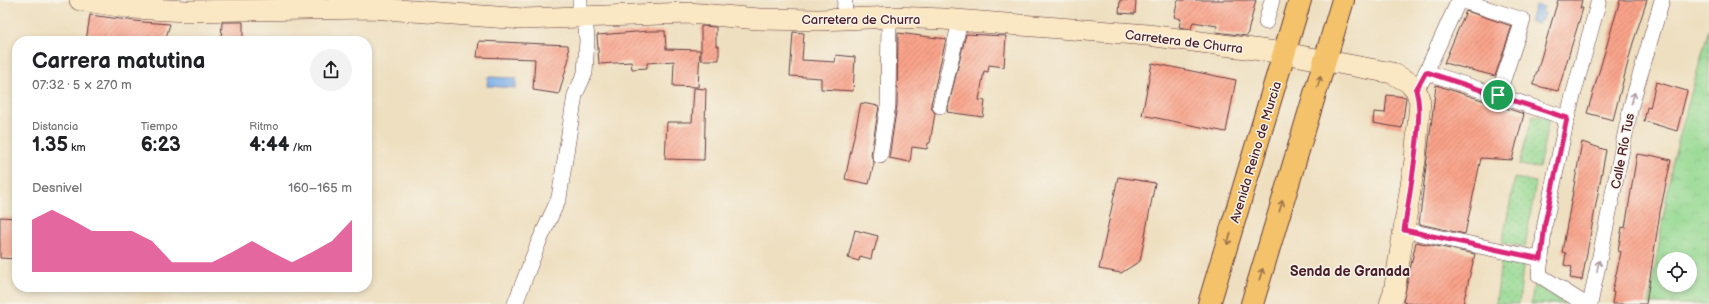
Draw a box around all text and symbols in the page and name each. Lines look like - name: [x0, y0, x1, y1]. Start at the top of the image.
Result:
- street label: Carretera de Churra: [802, 12, 920, 28]
- street label: Carretera de Churra: [1124, 27, 1244, 57]
- text: Carrera matutina: [32, 48, 205, 75]
- button: share: [310, 49, 352, 91]
- one-way arrow: [1316, 76, 1323, 89]
- text: 07:32 · 5 × 270 m: [32, 77, 132, 93]
- pin: [1481, 78, 1515, 112]
- street label: Avenida Reino de Murcia: [1227, 80, 1285, 225]
- icon: arrive: [1487, 84, 1509, 106]
- one-way arrow: [1630, 91, 1637, 104]
- street label: Calle Río Tus: [1608, 111, 1638, 190]
- text: Distancia: [32, 120, 78, 133]
- text: Tiempo: [141, 120, 178, 133]
- text: Ritmo: [249, 120, 278, 133]
- text: 1.35: [32, 133, 68, 157]
- text: 6:23: [141, 133, 181, 157]
- text: 4:44: [249, 133, 289, 157]
- text: km: [68, 141, 86, 154]
- text: /km: [289, 141, 312, 154]
- text: Desnivel: [32, 180, 82, 196]
- text: 160–165 m: [288, 180, 352, 196]
- one-way arrow: [1278, 200, 1285, 213]
- one-way arrow: [1225, 232, 1232, 245]
- map controls: [1657, 252, 1697, 292]
- button: locate: [1657, 252, 1697, 292]
- one-way arrow: [1594, 260, 1602, 273]
- district label: Senda de Granada: [1290, 263, 1410, 280]
- one-way arrow: [1258, 268, 1265, 281]

